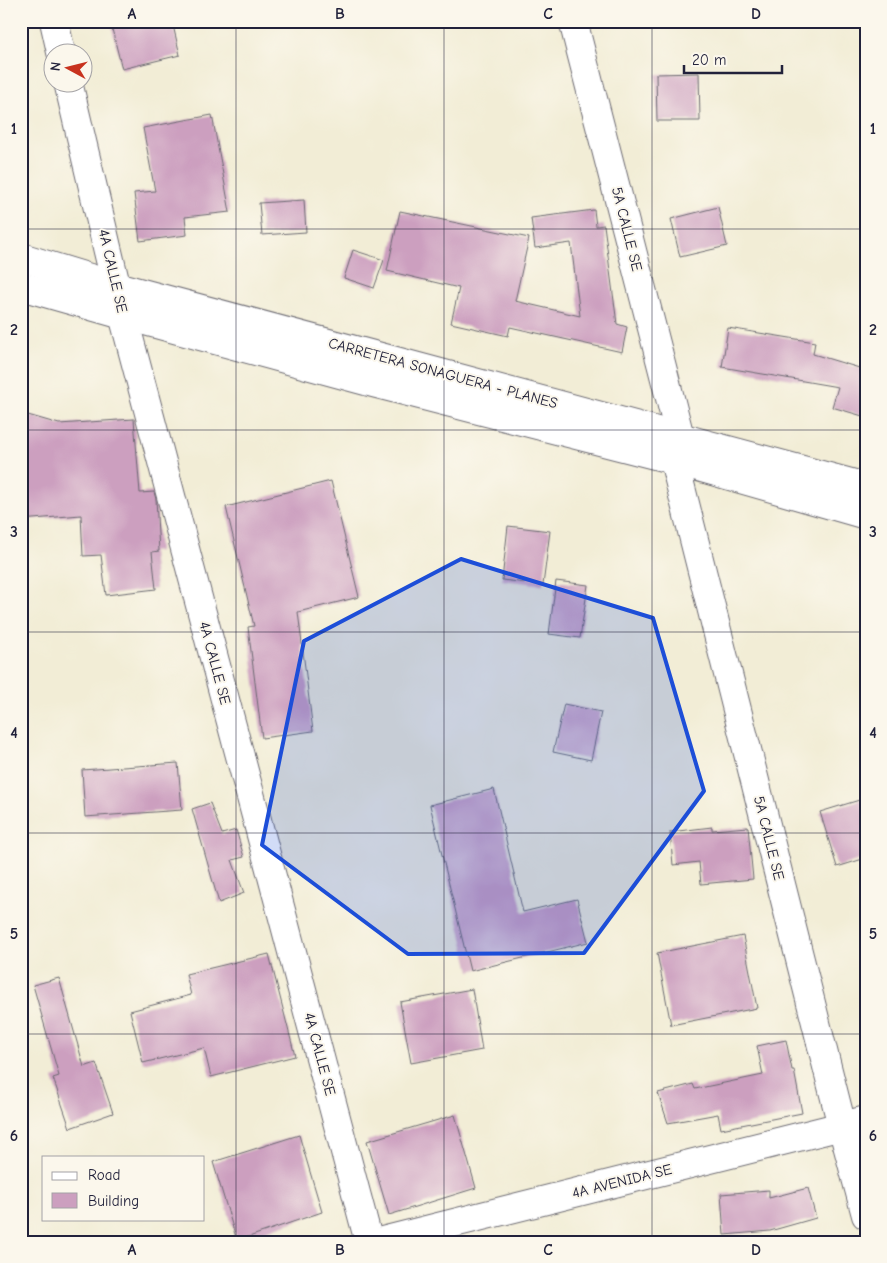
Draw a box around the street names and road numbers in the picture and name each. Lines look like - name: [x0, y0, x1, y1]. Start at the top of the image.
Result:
- street label: 5A CALLE SE: [608, 185, 646, 273]
- street label: 4A CALLE SE: [95, 227, 131, 315]
- street label: CARRETERA SONAGUERA - PLANES: [326, 334, 560, 412]
- street label: 4A CALLE SE: [195, 619, 235, 707]
- street label: 5A CALLE SE: [750, 794, 788, 882]
- street label: 4A CALLE SE: [300, 1010, 340, 1098]
- street label: 4A AVENIDA SE: [570, 1160, 674, 1202]

